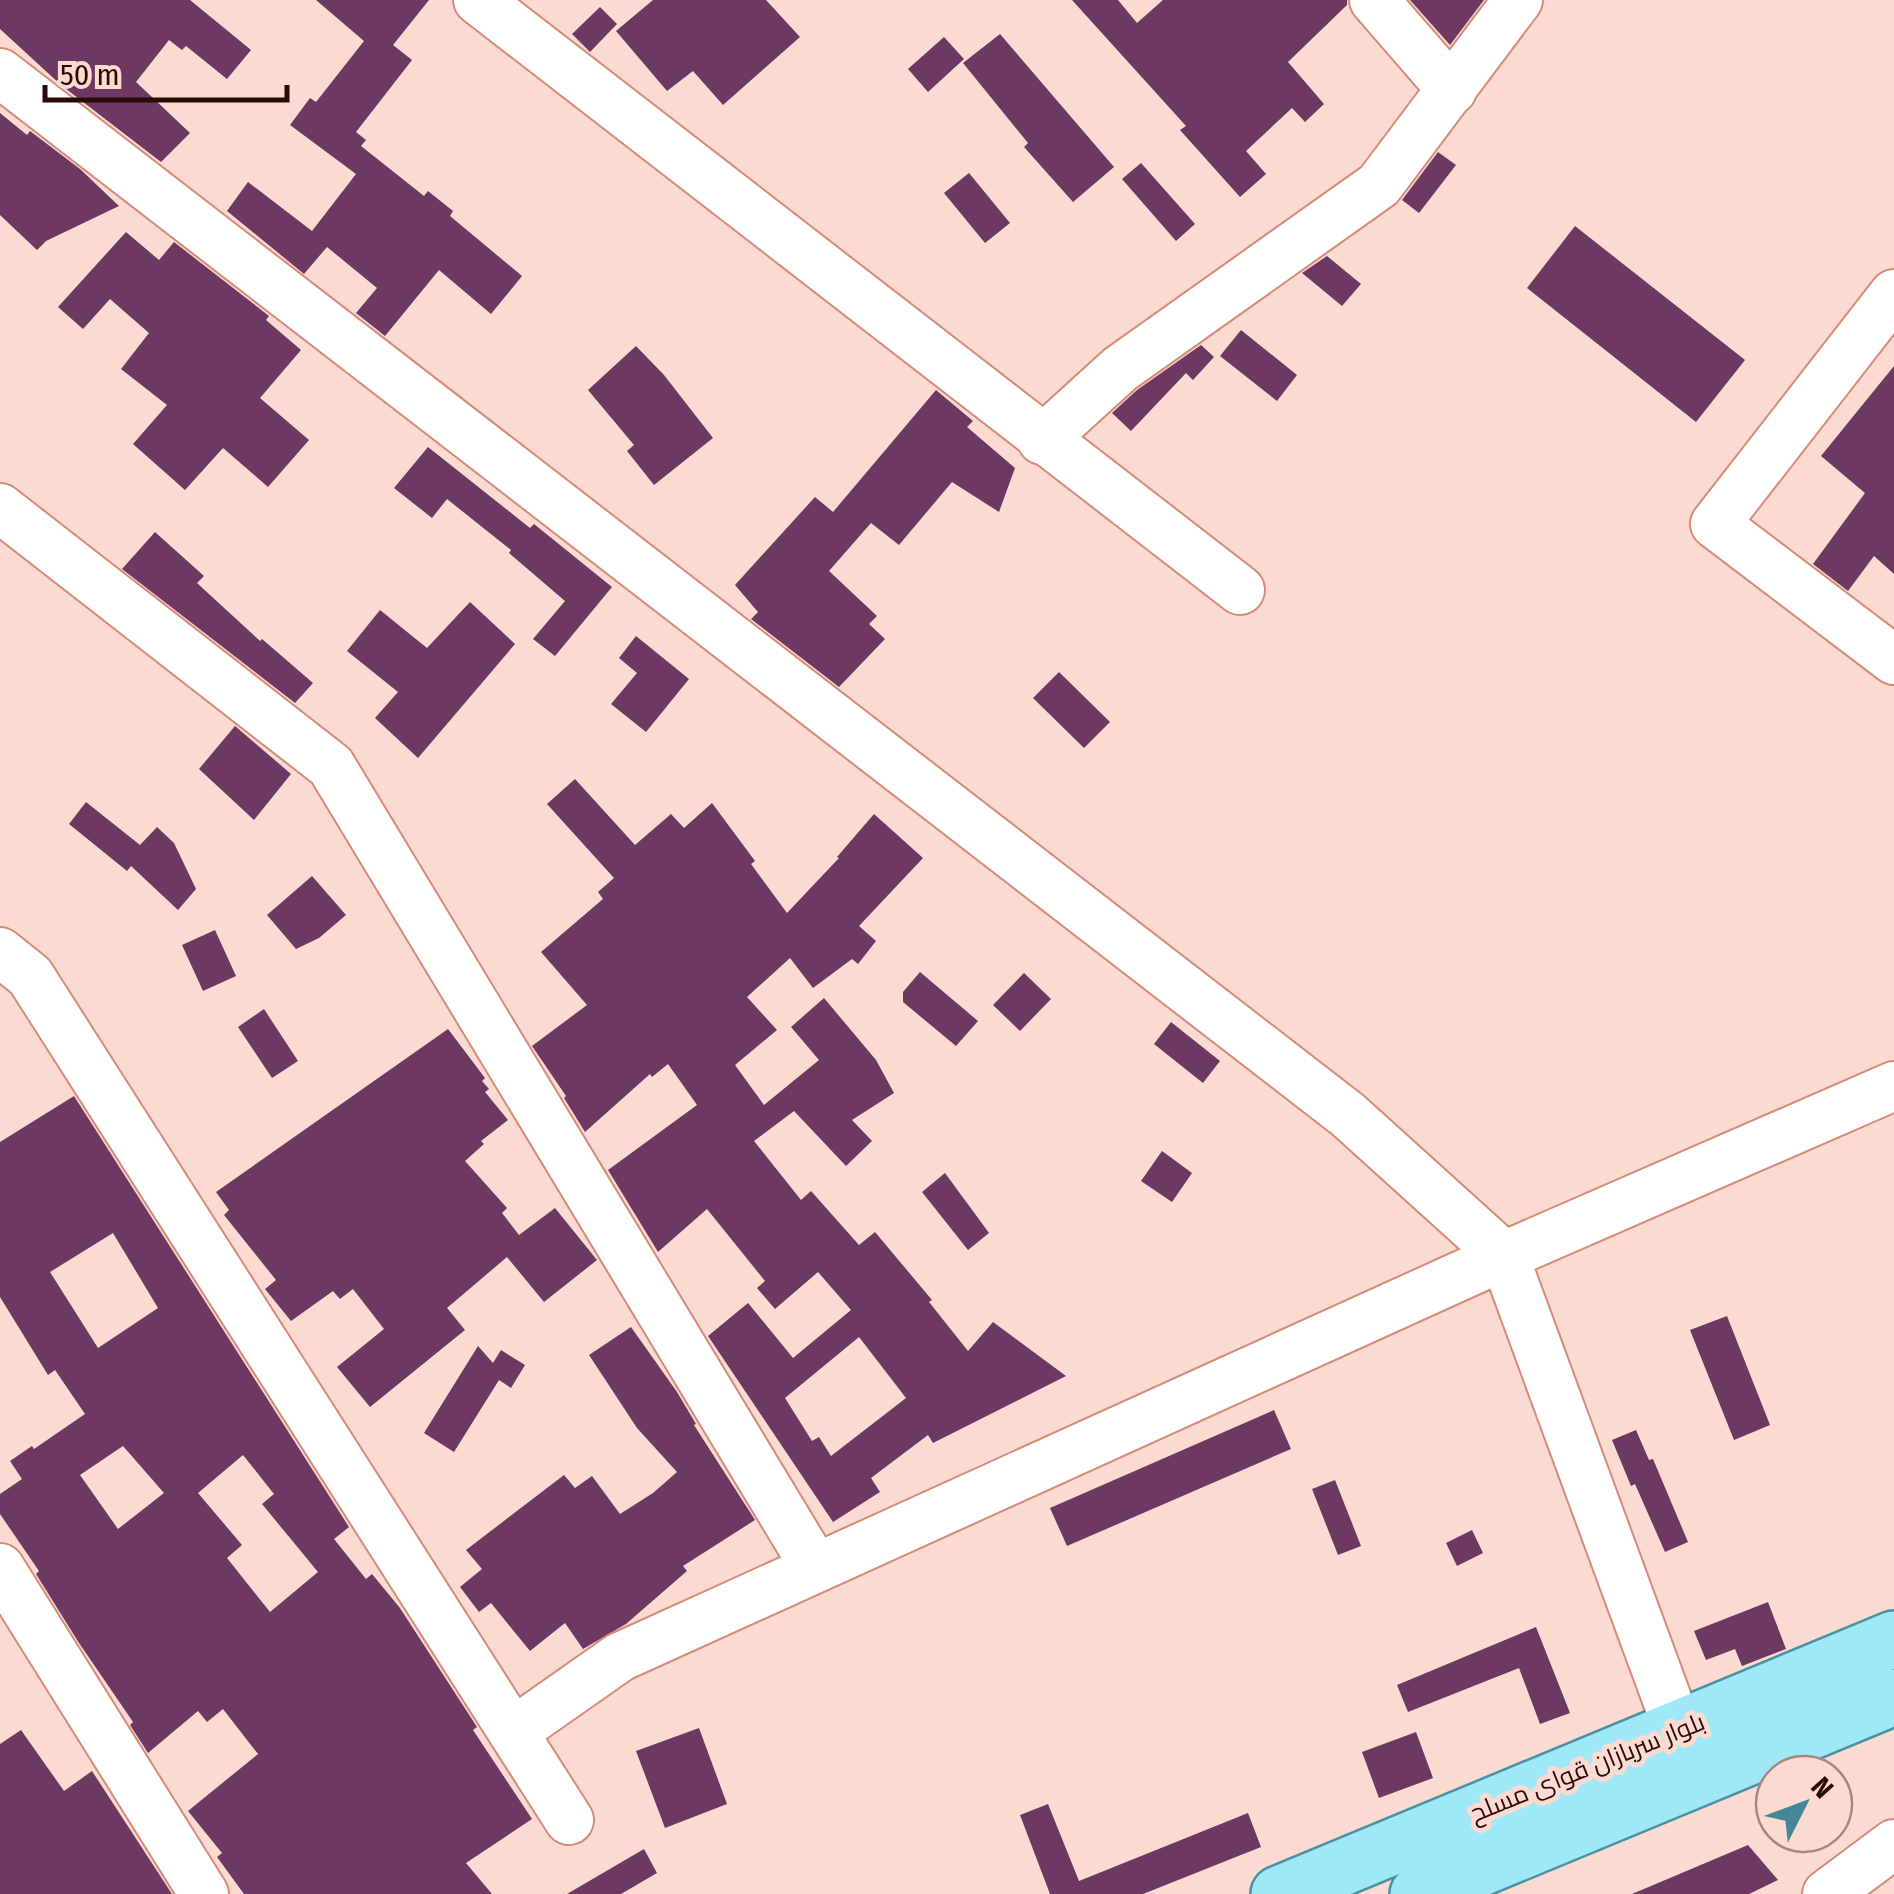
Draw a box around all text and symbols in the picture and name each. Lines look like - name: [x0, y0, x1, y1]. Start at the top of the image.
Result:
- scale bar: [45, 40, 288, 102]
- text: 50 m: [60, 57, 120, 93]
- street label: بلوار سربازان قوای مسلح: [1465, 1707, 1710, 1830]
- north arrow: [1754, 1754, 1854, 1854]
- text: N: [1804, 1770, 1840, 1805]

